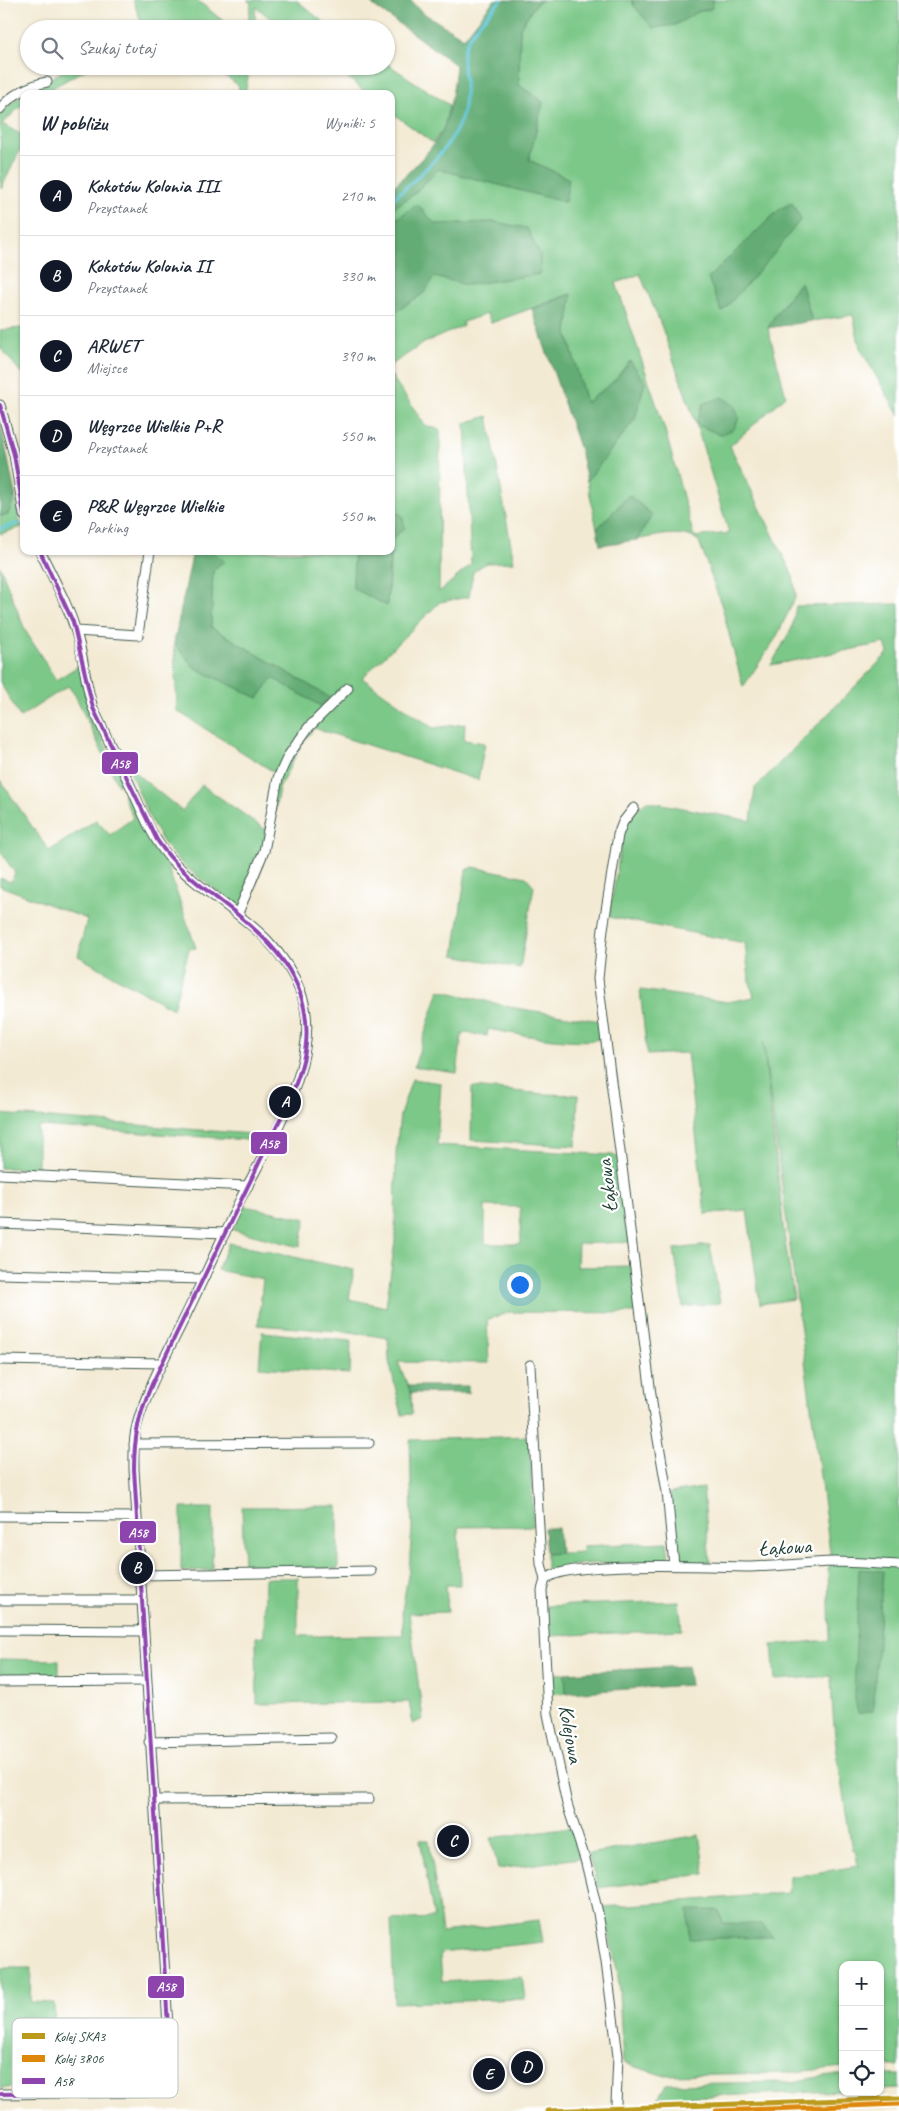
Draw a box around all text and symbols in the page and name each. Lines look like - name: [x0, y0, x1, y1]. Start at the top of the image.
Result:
- search box: [20, 20, 395, 75]
- icon: search: [38, 34, 66, 62]
- text: Szukaj tutaj: [78, 36, 155, 60]
- text: W pobliżu: [40, 110, 107, 136]
- text: Wyniki: 5: [324, 113, 375, 133]
- text: Kokotów Kolonia III: [87, 174, 219, 198]
- text: A: [52, 186, 60, 206]
- text: 210 m: [341, 186, 375, 206]
- text: Przystanek: [87, 198, 147, 218]
- text: Kokotów Kolonia II: [87, 254, 211, 278]
- text: B: [52, 266, 60, 286]
- text: 330 m: [341, 266, 375, 286]
- text: Przystanek: [87, 278, 147, 298]
- text: ARWET: [87, 334, 140, 358]
- text: C: [52, 346, 60, 366]
- text: 390 m: [341, 346, 375, 366]
- text: Miejsce: [87, 358, 127, 378]
- text: Węgrzce Wielkie P+R: [87, 414, 221, 438]
- text: D: [51, 426, 61, 446]
- text: 550 m: [341, 426, 375, 446]
- text: Przystanek: [87, 438, 147, 458]
- text: P&R Węgrzce Wielkie: [87, 494, 223, 518]
- text: E: [52, 506, 60, 526]
- text: 550 m: [341, 506, 375, 526]
- text: Parking: [87, 518, 128, 538]
- line badge: A58: [101, 751, 139, 775]
- text: A58: [110, 755, 131, 772]
- pin: A: [269, 1083, 301, 1121]
- line badge: A58: [250, 1131, 288, 1155]
- text: A58: [259, 1135, 280, 1152]
- street label: Łąkowa: [591, 1157, 623, 1214]
- your location: [507, 1272, 533, 1298]
- line badge: A58: [119, 1520, 157, 1544]
- text: A58: [128, 1524, 149, 1541]
- street label: Łąkowa: [758, 1533, 814, 1561]
- pin: B: [121, 1549, 153, 1587]
- street label: Kolejowa: [553, 1703, 589, 1767]
- pin: C: [437, 1822, 469, 1860]
- map controls: [839, 1961, 884, 2096]
- button: +: [839, 1961, 884, 2006]
- line badge: A58: [147, 1975, 185, 1999]
- text: A58: [156, 1978, 177, 1995]
- button: −: [839, 2006, 884, 2051]
- legend: [12, 2018, 178, 2098]
- text: Kolej SKA3: [54, 2028, 107, 2045]
- pin: D: [511, 2048, 543, 2086]
- text: Kolej 3806: [54, 2050, 104, 2067]
- button: locate: [839, 2051, 884, 2096]
- pin: E: [473, 2055, 505, 2093]
- text: A58: [54, 2073, 75, 2090]

